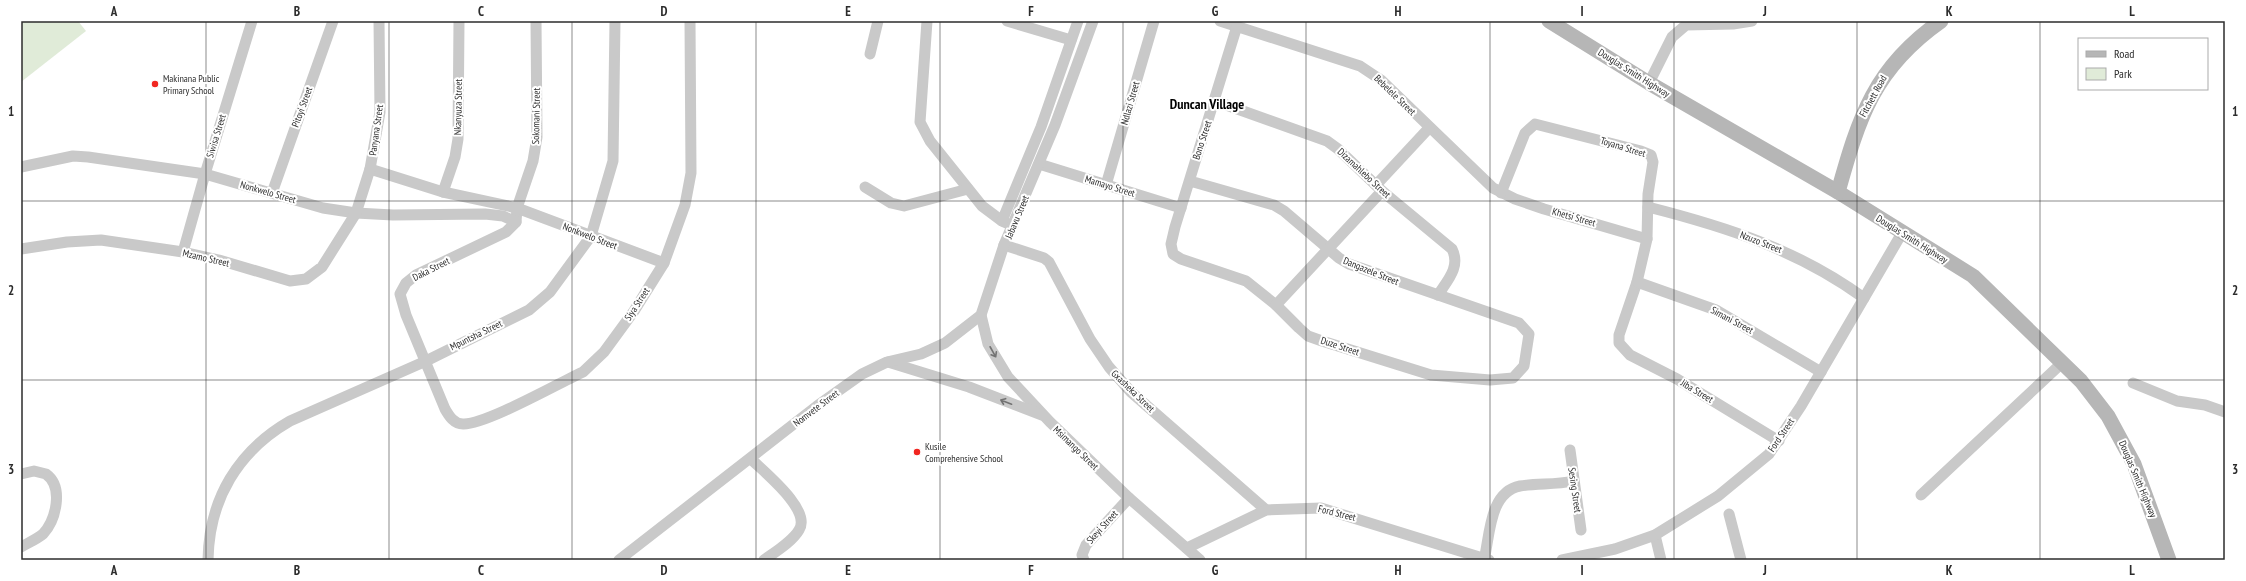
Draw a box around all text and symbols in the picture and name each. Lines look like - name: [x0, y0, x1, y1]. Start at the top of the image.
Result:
- text: A: [110, 3, 118, 20]
- text: B: [294, 3, 300, 20]
- text: C: [478, 3, 484, 20]
- text: D: [661, 3, 668, 20]
- text: E: [845, 3, 851, 20]
- text: F: [1028, 3, 1034, 20]
- text: G: [1212, 3, 1219, 20]
- text: H: [1395, 3, 1402, 20]
- text: I: [1580, 3, 1584, 20]
- text: J: [1762, 3, 1767, 20]
- text: K: [1946, 3, 1953, 20]
- text: L: [2129, 3, 2135, 20]
- legend: [2078, 38, 2208, 90]
- street label: Douglas Smith Highway: [1596, 46, 1673, 100]
- text: Road: [2114, 46, 2134, 61]
- text: Park: [2114, 66, 2132, 81]
- place label: Makinana Public Primary School: [163, 72, 220, 97]
- street label: Bebelele Street: [1371, 72, 1419, 118]
- street label: Fitchett Road: [1856, 73, 1890, 119]
- marker: Makinana Public Primary School: [150, 79, 160, 89]
- street label: Nkanyuza Street: [451, 79, 465, 135]
- street label: Ndlazi Street: [1118, 80, 1142, 126]
- street label: Pitoyi Street: [289, 85, 315, 129]
- street label: Sokomani Street: [529, 87, 543, 144]
- district label: Duncan Village: [1170, 95, 1244, 113]
- text: 1: [8, 103, 14, 120]
- street label: Panyana Street: [366, 103, 386, 156]
- text: 1: [2232, 103, 2238, 120]
- street label: Siwisa Street: [203, 112, 229, 159]
- street label: Bono Street: [1190, 118, 1215, 161]
- street label: Toyana Street: [1599, 134, 1647, 160]
- street label: Dizamahlebo Street: [1335, 145, 1393, 201]
- street label: Mamayo Street: [1083, 172, 1137, 200]
- street label: Nonkwelo Street: [239, 178, 298, 206]
- street label: Jabavu Street: [1002, 193, 1032, 242]
- street label: Khetsi Street: [1551, 205, 1597, 229]
- street label: Douglas Smith Highway: [1874, 212, 1951, 266]
- street label: Nonkwelo Street: [561, 220, 619, 252]
- street label: Nzuzo Street: [1738, 228, 1784, 256]
- street label: Mzamo Street: [181, 246, 231, 270]
- street label: Daka Street: [410, 254, 452, 284]
- street label: Dangazele Street: [1341, 254, 1401, 288]
- text: 2: [8, 282, 14, 299]
- text: 2: [2232, 282, 2238, 299]
- street label: Siya Street: [621, 285, 653, 323]
- street label: Simani Street: [1708, 303, 1756, 337]
- street label: Mpuntsha Street: [448, 317, 505, 353]
- street label: Duze Street: [1319, 334, 1361, 358]
- one-way arrow: [989, 346, 997, 358]
- street label: Gxasheka Street: [1108, 367, 1158, 415]
- street label: Jiba Street: [1677, 376, 1716, 406]
- street label: Nomvete Street: [791, 386, 842, 429]
- one-way arrow: [1000, 397, 1012, 405]
- street label: Ford Street: [1765, 415, 1797, 455]
- street label: Msimango Street: [1051, 423, 1102, 473]
- street label: Douglas Smith Highway: [2116, 439, 2160, 520]
- place label: Kusile Comprehensive School: [925, 440, 1004, 465]
- marker: Kusile Comprehensive School: [912, 447, 922, 457]
- text: 3: [8, 461, 14, 478]
- text: 3: [2232, 461, 2238, 478]
- street label: Sesing Street: [1565, 467, 1585, 514]
- street label: Ford Street: [1317, 502, 1357, 524]
- street label: Skeyi Street: [1084, 507, 1121, 547]
- text: A: [110, 562, 118, 579]
- text: B: [294, 562, 300, 579]
- text: C: [478, 562, 484, 579]
- text: D: [661, 562, 668, 579]
- text: E: [845, 562, 851, 579]
- text: F: [1028, 562, 1034, 579]
- text: G: [1212, 562, 1219, 579]
- text: H: [1395, 562, 1402, 579]
- text: I: [1580, 562, 1584, 579]
- text: J: [1762, 562, 1767, 579]
- text: K: [1946, 562, 1953, 579]
- text: L: [2129, 562, 2135, 579]

